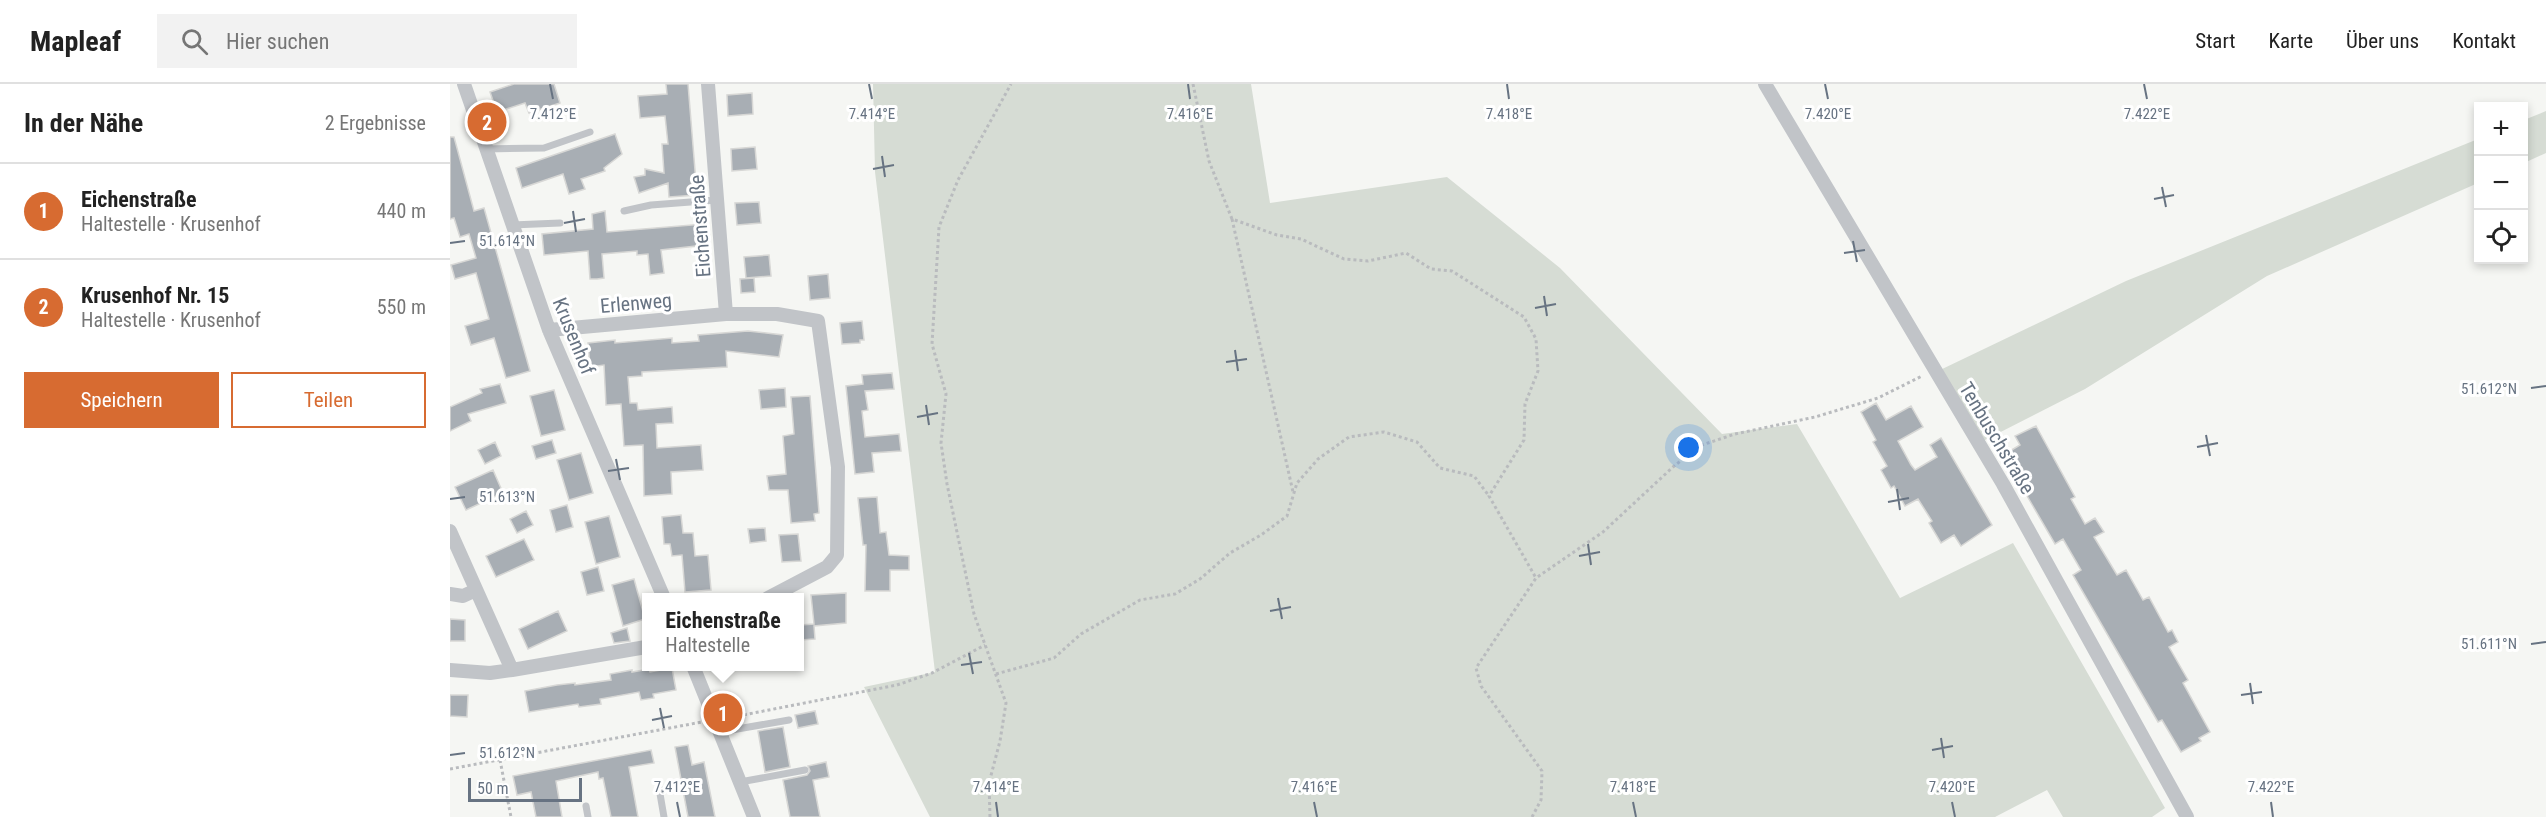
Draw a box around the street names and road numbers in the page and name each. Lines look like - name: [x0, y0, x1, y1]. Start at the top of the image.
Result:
- street label: Eichenstraße: [684, 174, 716, 278]
- street label: Erlenweg: [599, 288, 673, 318]
- street label: Krusenhof: [548, 294, 601, 379]
- street label: Tenbuschstraße: [1954, 378, 2040, 498]

